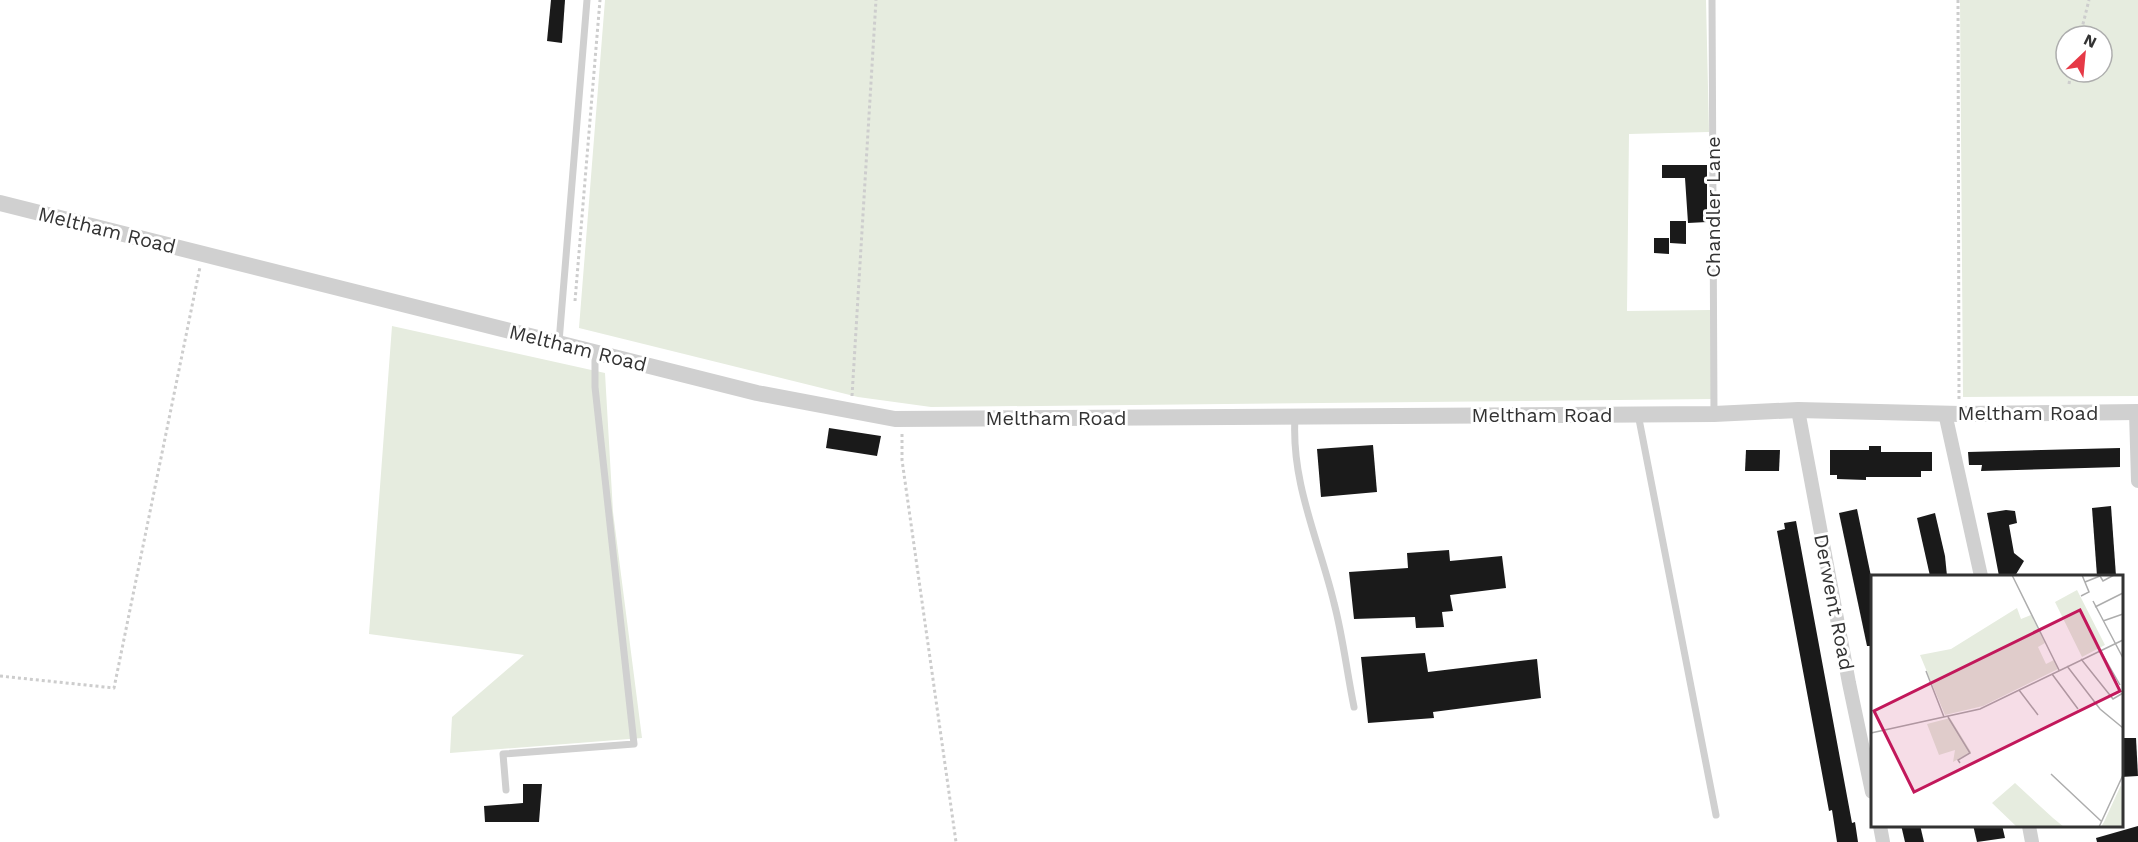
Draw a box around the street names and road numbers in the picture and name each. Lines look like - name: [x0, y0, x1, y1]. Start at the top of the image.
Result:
- street label: Chandler Lane: [1701, 136, 1725, 278]
- street label: Meltham Road: [36, 201, 178, 259]
- street label: Meltham Road: [507, 319, 649, 377]
- street label: Meltham Road: [1958, 401, 2098, 425]
- street label: Meltham Road: [1472, 403, 1612, 427]
- street label: Meltham Road: [986, 406, 1126, 430]
- street label: Derwent Road: [1809, 532, 1859, 672]

